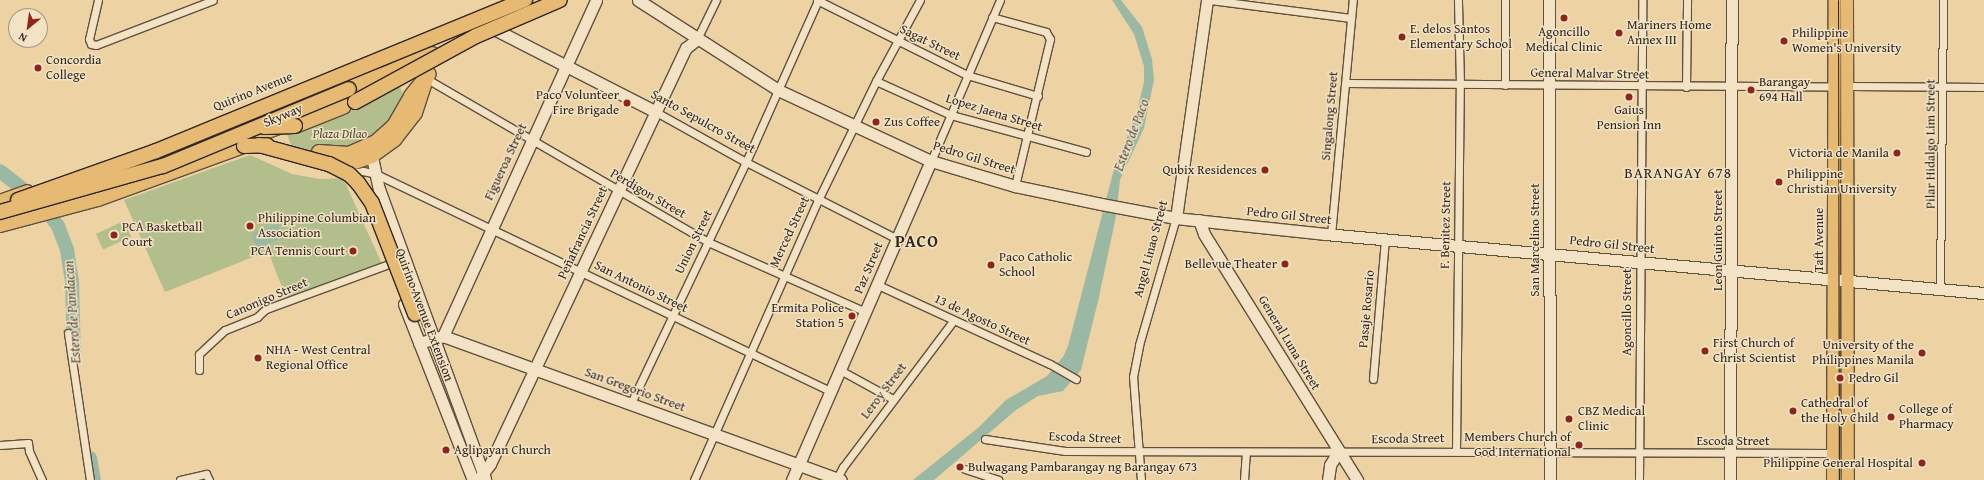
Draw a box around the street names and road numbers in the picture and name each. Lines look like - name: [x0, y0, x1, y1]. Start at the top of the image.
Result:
- street label: Sagat Street: [897, 22, 963, 64]
- street label: General Malvar Street: [1530, 65, 1650, 83]
- street label: Quirino Avenue: [211, 69, 295, 115]
- street label: Singalong Street: [1318, 71, 1342, 161]
- street label: Pilar Hidalgo Lim Street: [1923, 79, 1939, 209]
- street label: Santo Sepulcro Street: [648, 87, 758, 157]
- street label: Lopez Jaena Street: [944, 91, 1044, 135]
- street label: Skyway: [261, 101, 305, 131]
- street label: Figueroa Street: [481, 121, 531, 203]
- street label: Pedro Gil Street: [931, 138, 1017, 178]
- street label: Perdigon Street: [607, 166, 689, 222]
- street label: F. Benitez Street: [1437, 181, 1455, 269]
- street label: San Marcelino Street: [1527, 183, 1543, 297]
- street label: Peñafrancia Street: [555, 184, 611, 282]
- street label: Leon Guinto Street: [1710, 189, 1726, 291]
- street label: Merced Street: [767, 194, 813, 270]
- street label: Angel Linao Street: [1131, 199, 1171, 299]
- street label: Pedro Gil Street: [1246, 204, 1332, 228]
- street label: Union Street: [672, 207, 716, 277]
- street label: Taft Avenue: [1811, 208, 1827, 272]
- street label: Pedro Gil Street: [1569, 233, 1655, 257]
- street label: Paz Street: [851, 240, 887, 296]
- street label: Quirino Avenue Extension: [391, 246, 457, 384]
- street label: San Antonio Street: [592, 258, 690, 316]
- street label: Agoncillo Street: [1619, 268, 1635, 356]
- street label: Pasaje Rosario: [1356, 269, 1378, 349]
- street label: Canonigo Street: [224, 275, 310, 323]
- street label: 13 de Agosto Street: [931, 291, 1033, 349]
- street label: General Luna Street: [1255, 293, 1323, 393]
- street label: Leroy Street: [858, 360, 910, 422]
- street label: San Gregorio Street: [582, 365, 688, 415]
- street label: Escoda Street: [1048, 429, 1122, 447]
- street label: Escoda Street: [1371, 431, 1445, 447]
- street label: Escoda Street: [1697, 433, 1769, 449]

